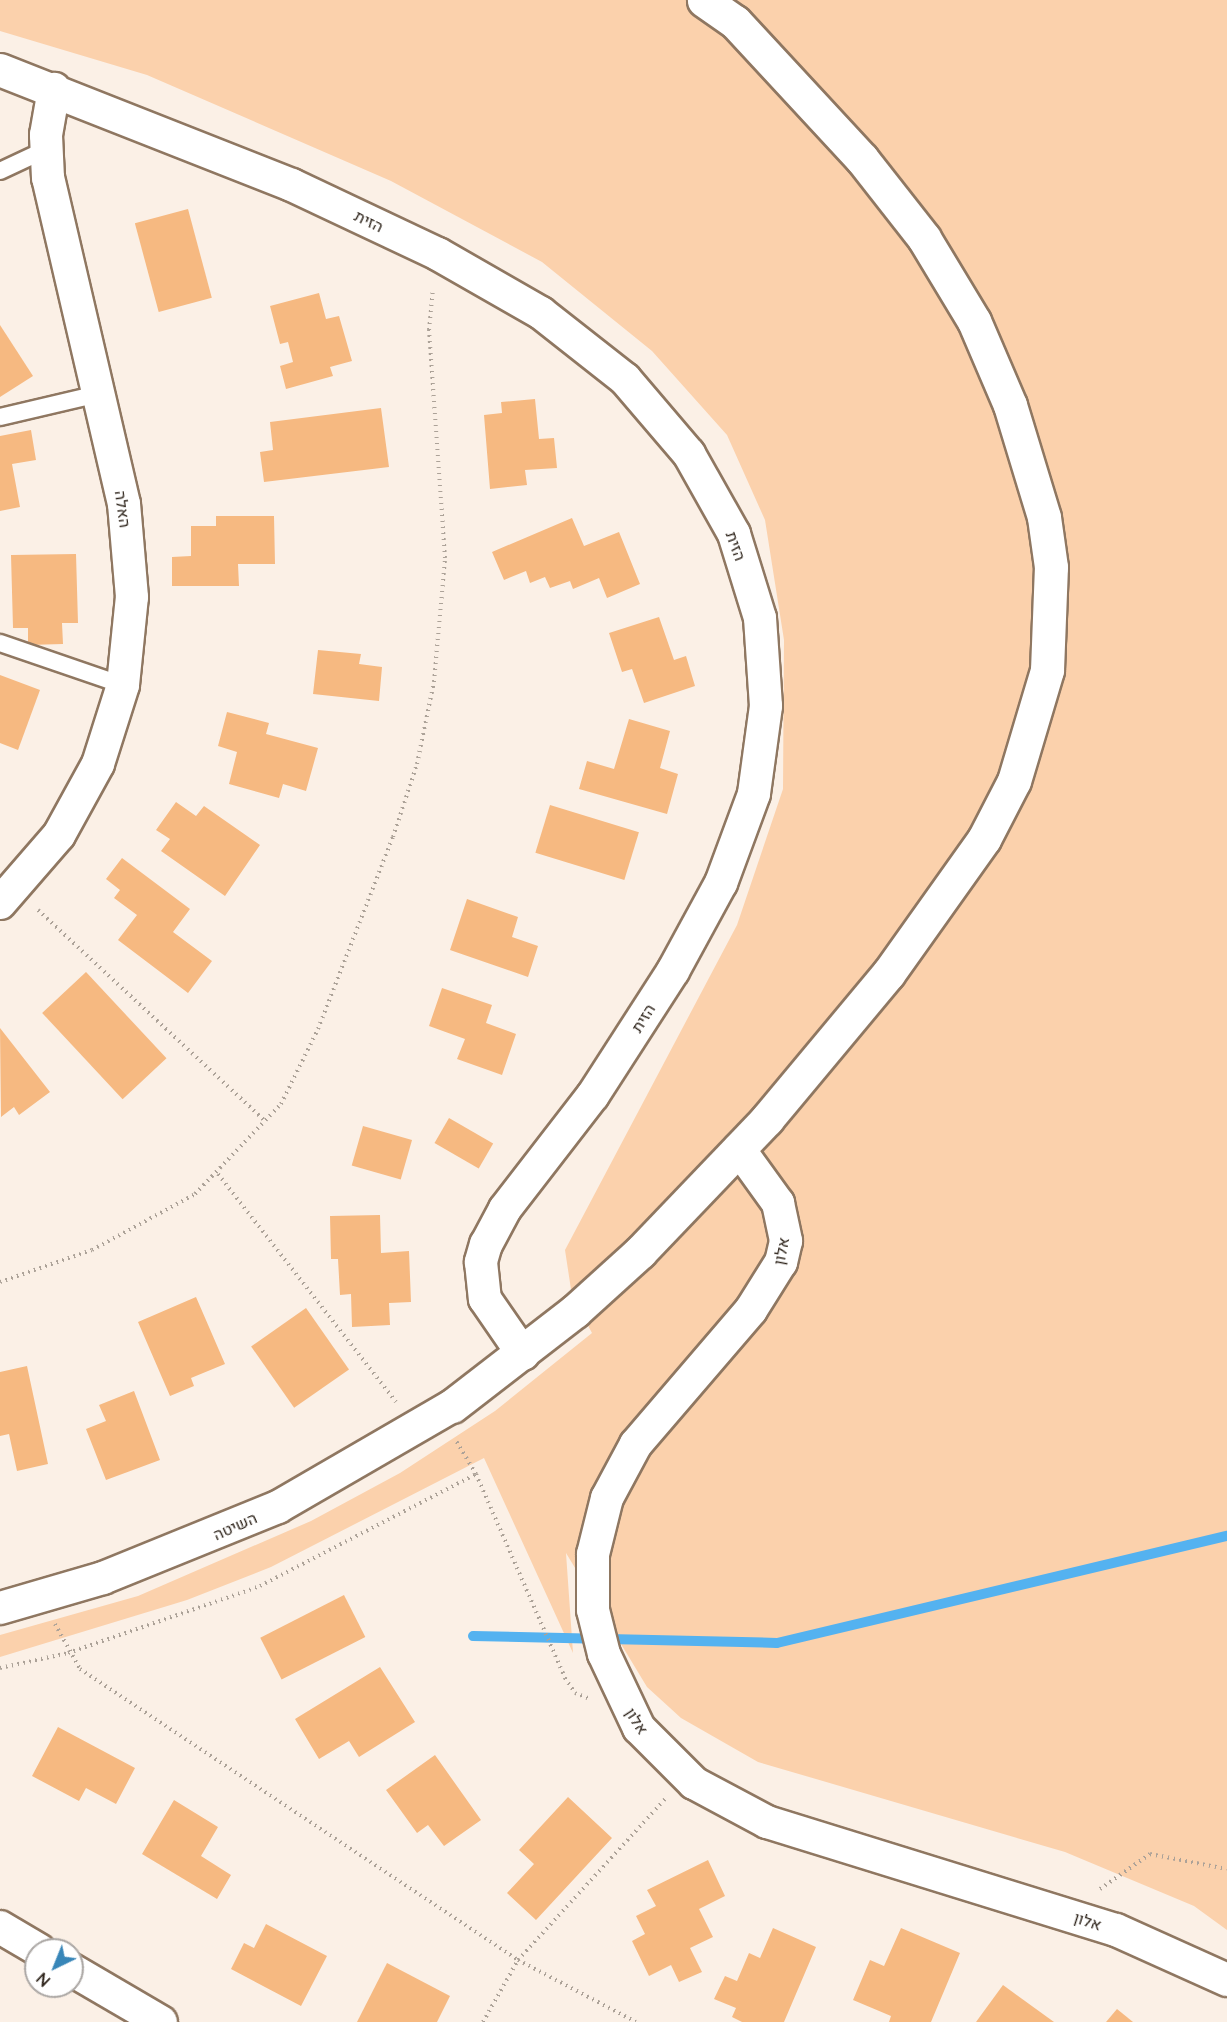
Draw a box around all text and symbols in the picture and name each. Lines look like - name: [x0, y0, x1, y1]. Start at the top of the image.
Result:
- street label: הזית: [351, 206, 387, 236]
- street label: האלה: [111, 489, 135, 529]
- street label: הזית: [722, 529, 750, 563]
- street label: הזית: [627, 1000, 659, 1036]
- street label: אלון: [769, 1236, 793, 1266]
- street label: השיטה: [210, 1508, 260, 1544]
- street label: אלון: [621, 1704, 653, 1738]
- street label: אלון: [1072, 1908, 1104, 1934]
- north arrow: [24, 1938, 84, 1998]
- text: N: [32, 1968, 54, 1991]

